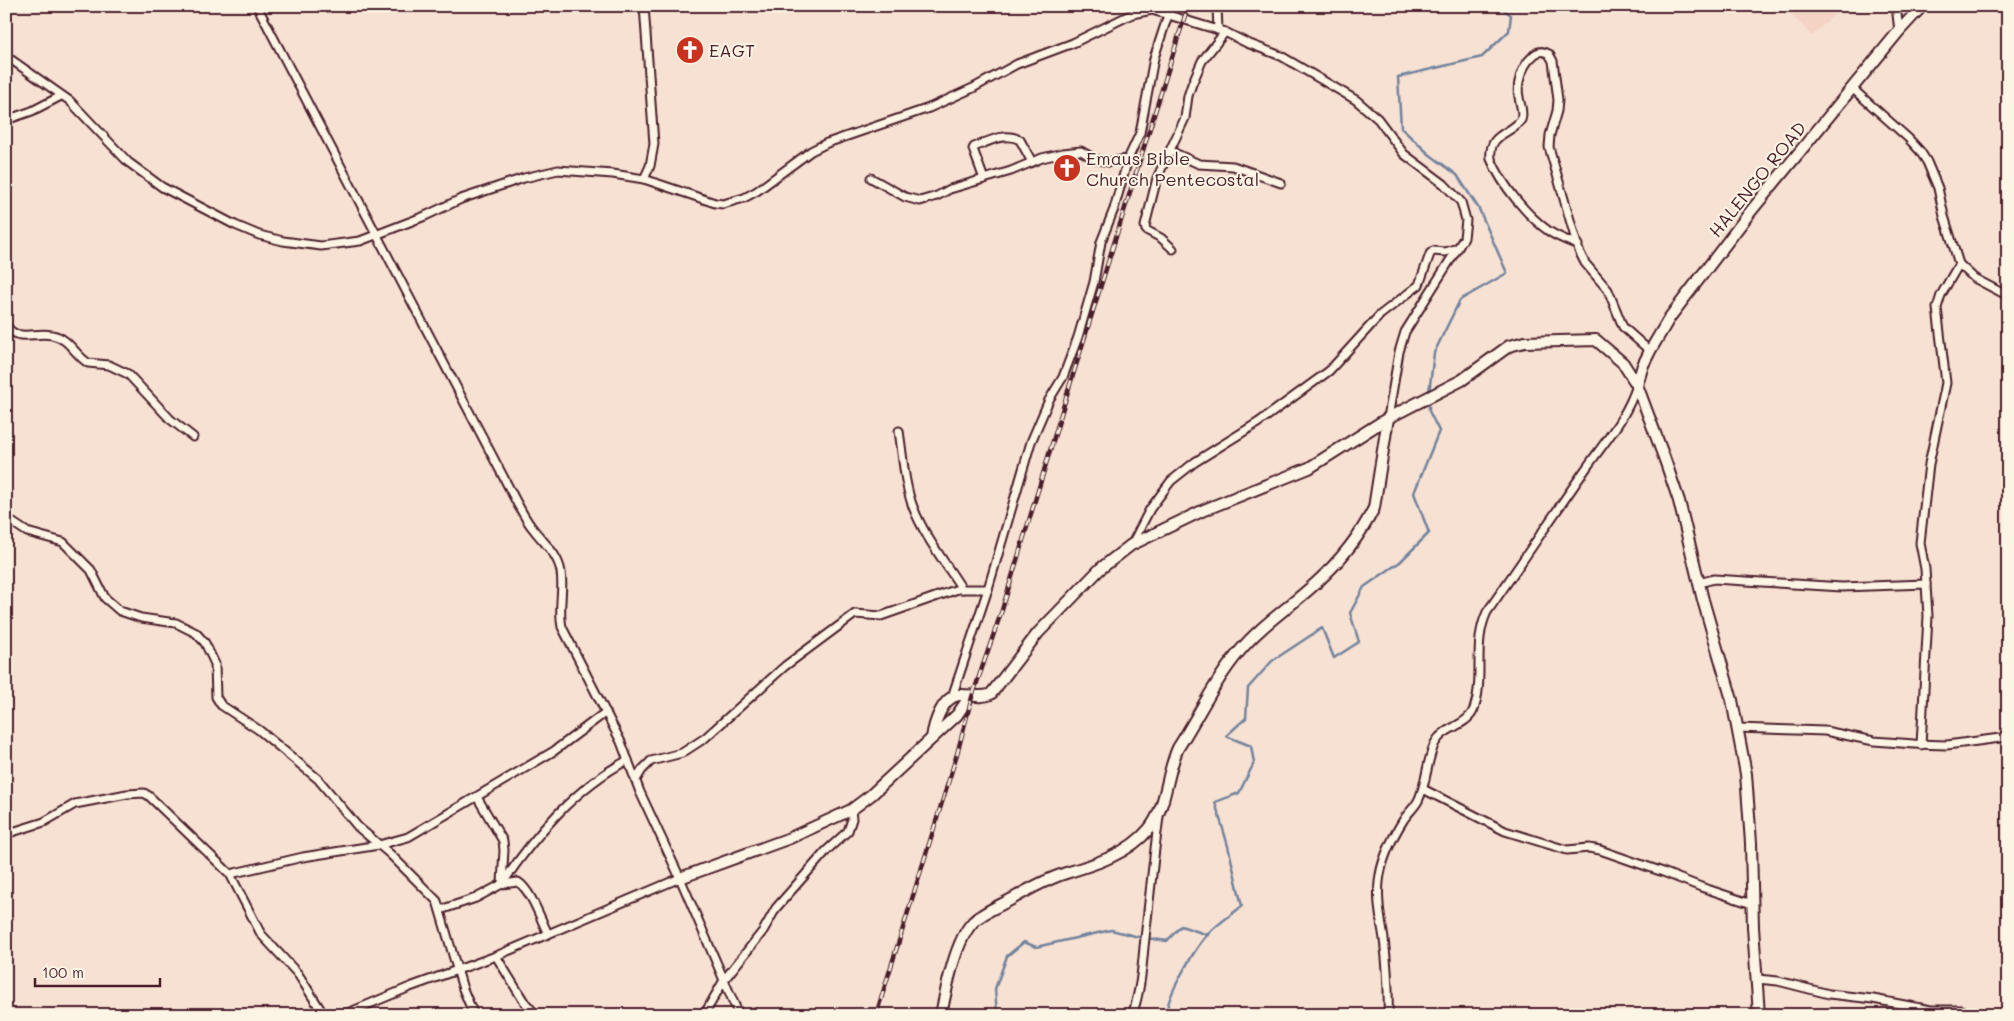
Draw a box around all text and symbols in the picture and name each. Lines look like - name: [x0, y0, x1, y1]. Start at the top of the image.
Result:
- church icon: EAGT: [675, 35, 705, 65]
- place label: EAGT: [709, 38, 755, 62]
- street label: HALENGO ROAD: [1703, 116, 1811, 242]
- place label: Emaus Bible Church Pentecostal: [1086, 146, 1259, 191]
- church icon: Emaus Bible Church Pentecostal: [1052, 153, 1082, 183]
- scale bar: [35, 956, 160, 988]
- text: 100 m: [42, 962, 84, 982]

